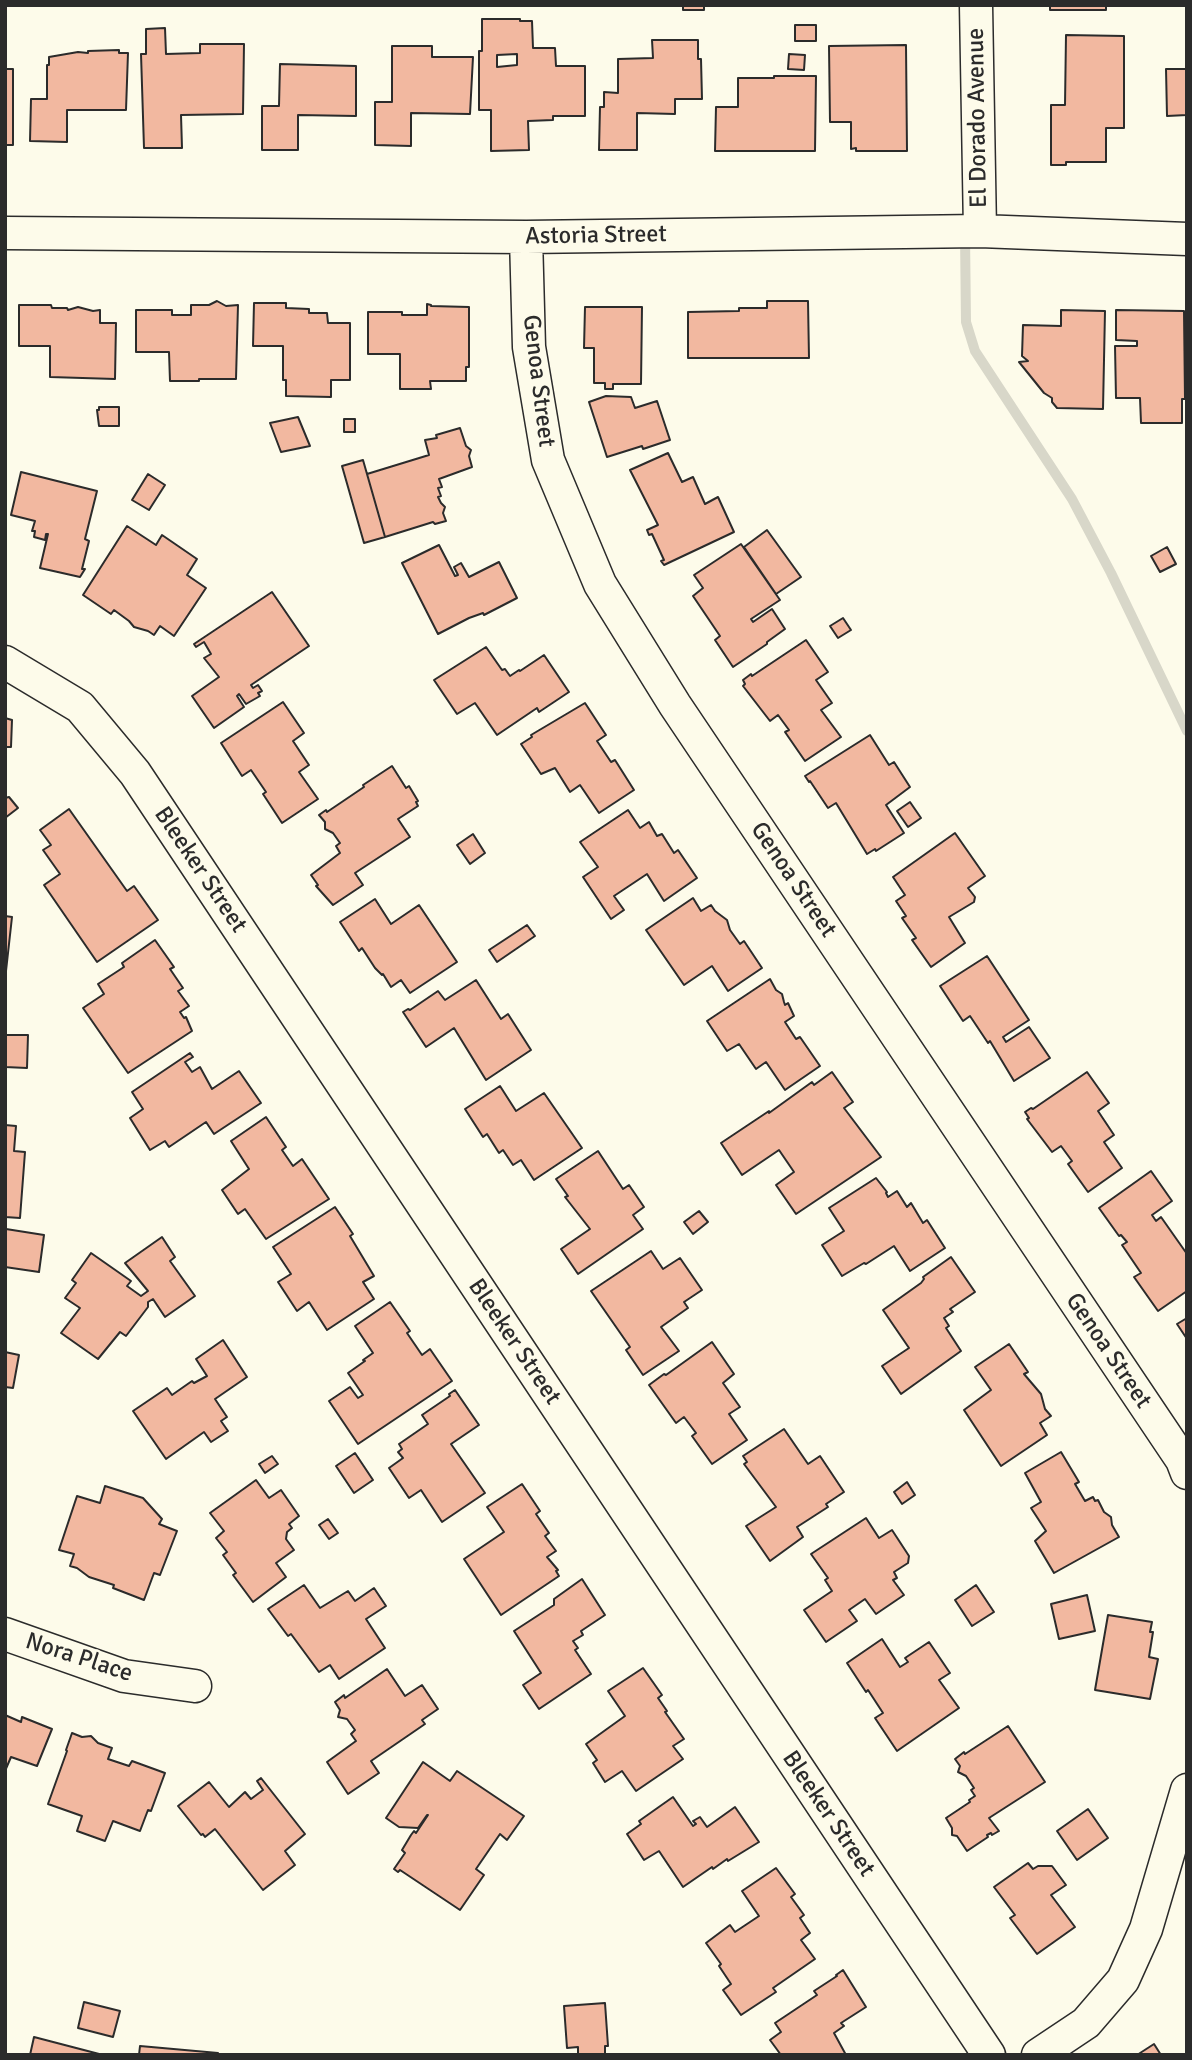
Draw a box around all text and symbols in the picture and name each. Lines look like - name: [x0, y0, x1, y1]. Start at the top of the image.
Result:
- street label: El Dorado Avenue: [962, 28, 994, 208]
- street label: Astoria Street: [525, 220, 667, 252]
- street label: Genoa Street: [516, 313, 560, 449]
- street label: Bleeker Street: [147, 802, 253, 938]
- street label: Genoa Street: [744, 817, 842, 943]
- street label: Bleeker Street: [461, 1274, 567, 1410]
- street label: Genoa Street: [1059, 1288, 1157, 1414]
- street label: Nora Place: [22, 1627, 136, 1689]
- street label: Bleeker Street: [775, 1746, 881, 1882]

